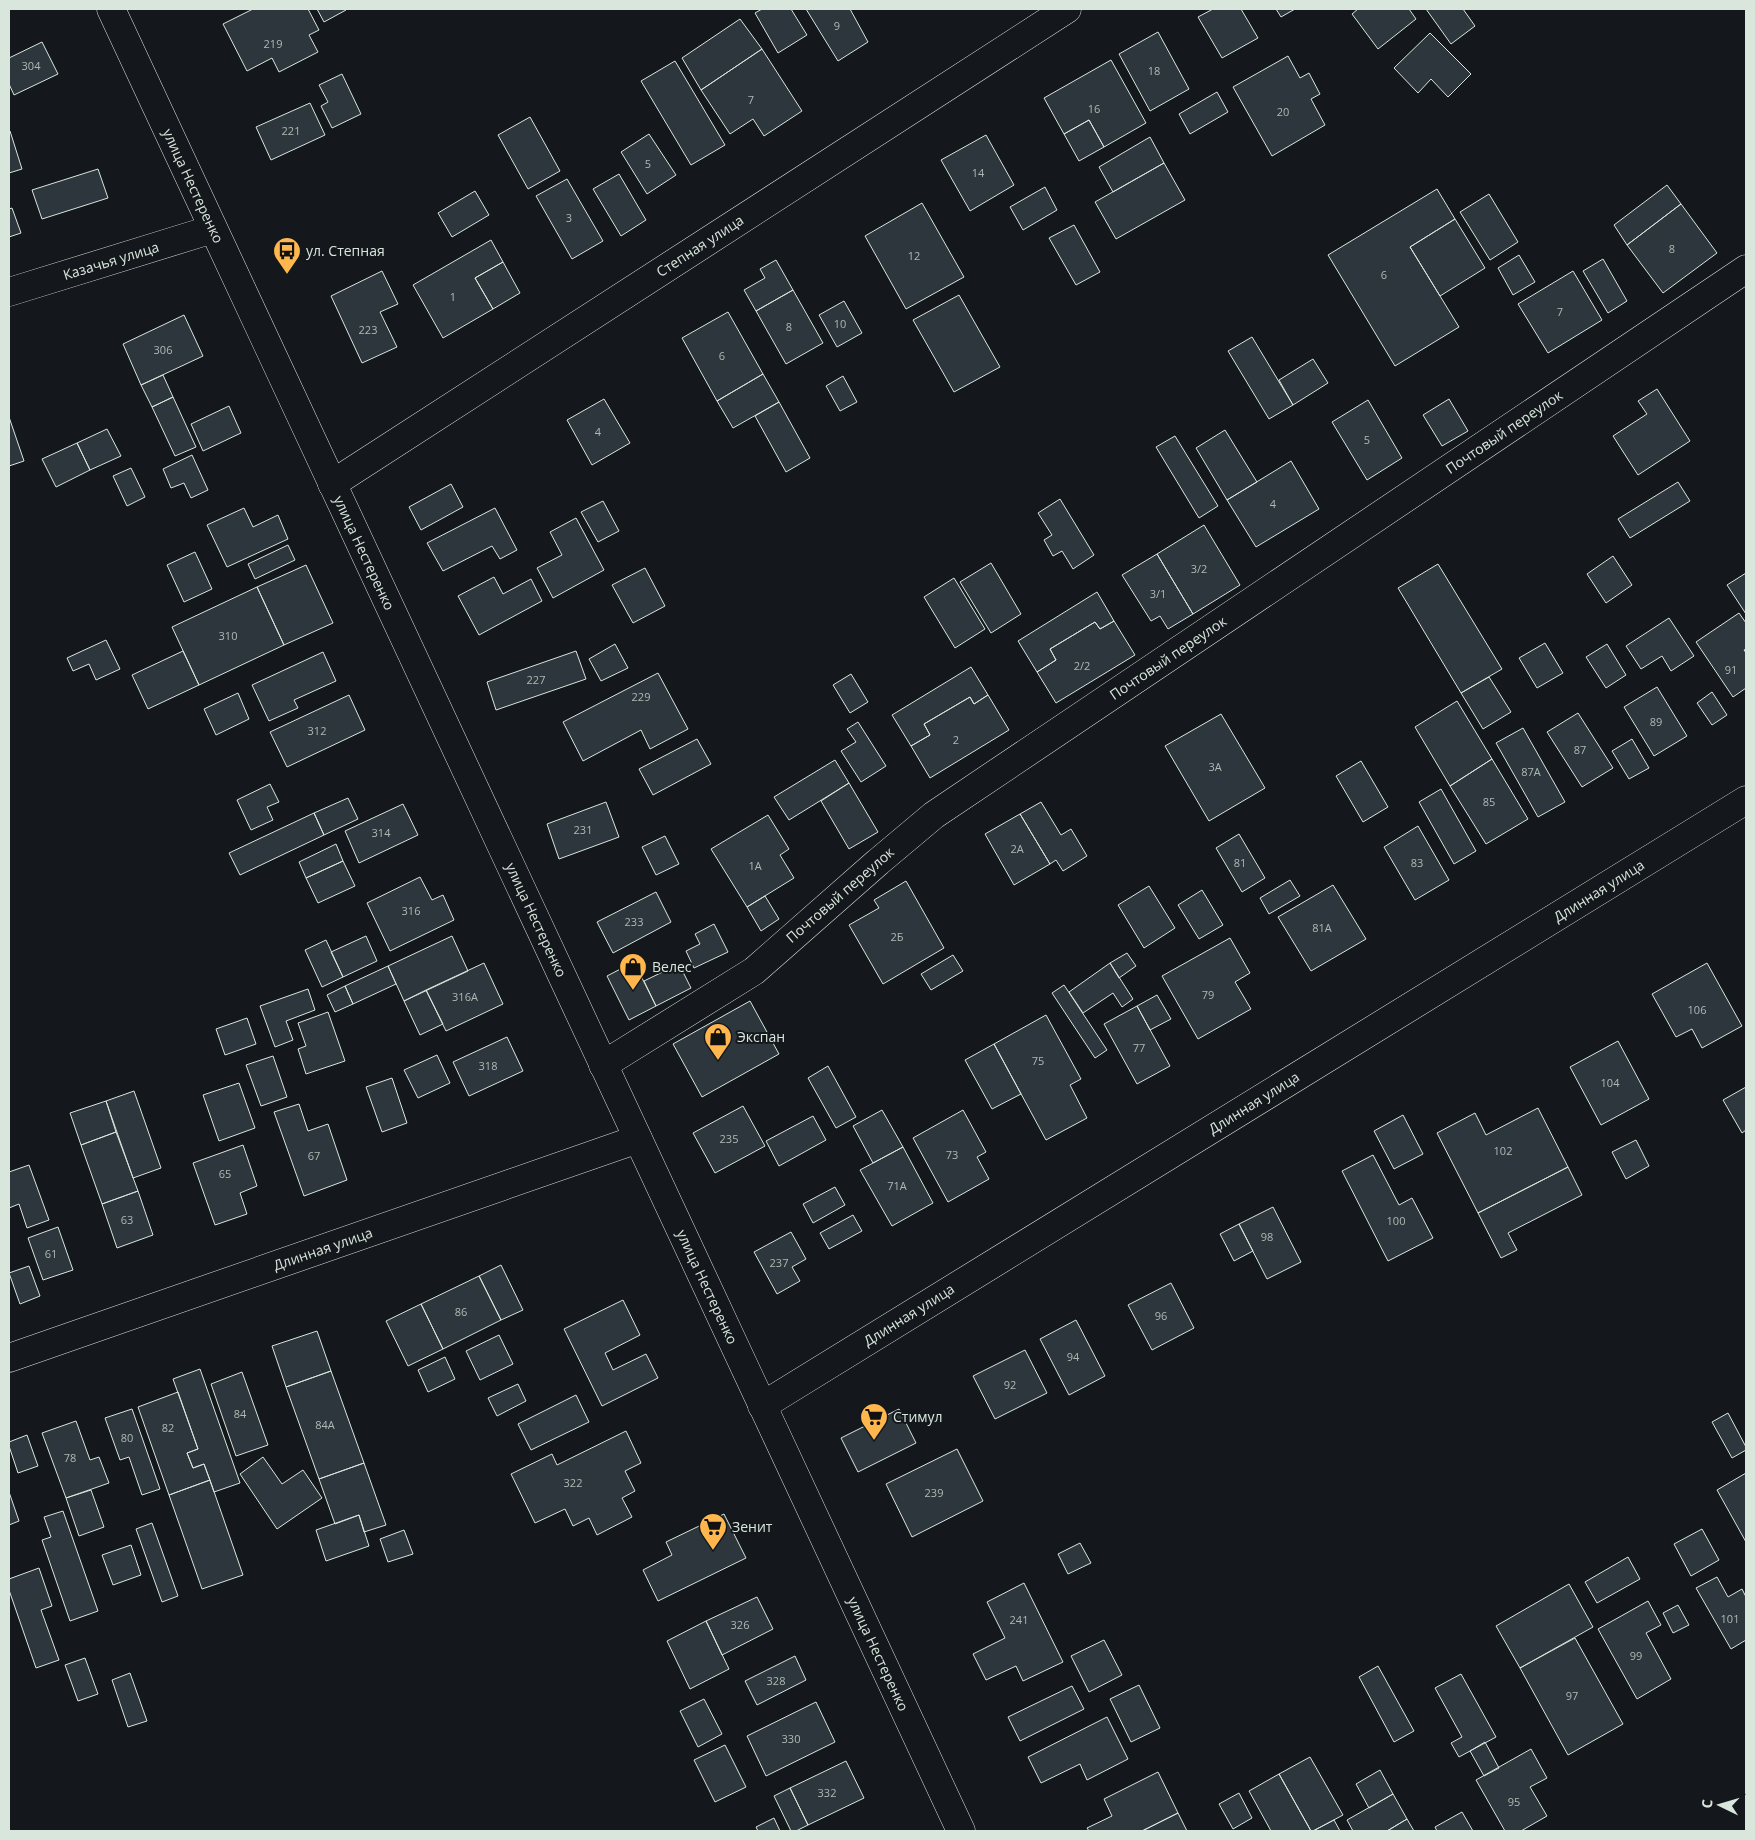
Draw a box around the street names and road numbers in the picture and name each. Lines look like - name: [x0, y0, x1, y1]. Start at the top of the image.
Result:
- street label: улица Нестеренко: [159, 125, 228, 246]
- street label: Степная улица: [652, 210, 747, 281]
- street label: Казачья улица: [61, 237, 161, 284]
- street label: Почтовый переулок: [1442, 385, 1566, 478]
- street label: улица Нестеренко: [330, 492, 399, 613]
- street label: Почтовый переулок: [1106, 611, 1230, 704]
- street label: Почтовый переулок: [782, 842, 898, 947]
- street label: Длинная улица: [1550, 855, 1648, 926]
- street label: улица Нестеренко: [502, 859, 571, 980]
- street label: Длинная улица: [1205, 1067, 1303, 1138]
- street label: Длинная улица: [271, 1223, 375, 1274]
- street label: улица Нестеренко: [673, 1226, 742, 1347]
- street label: Длинная улица: [860, 1279, 958, 1350]
- street label: улица Нестеренко: [844, 1593, 913, 1714]

